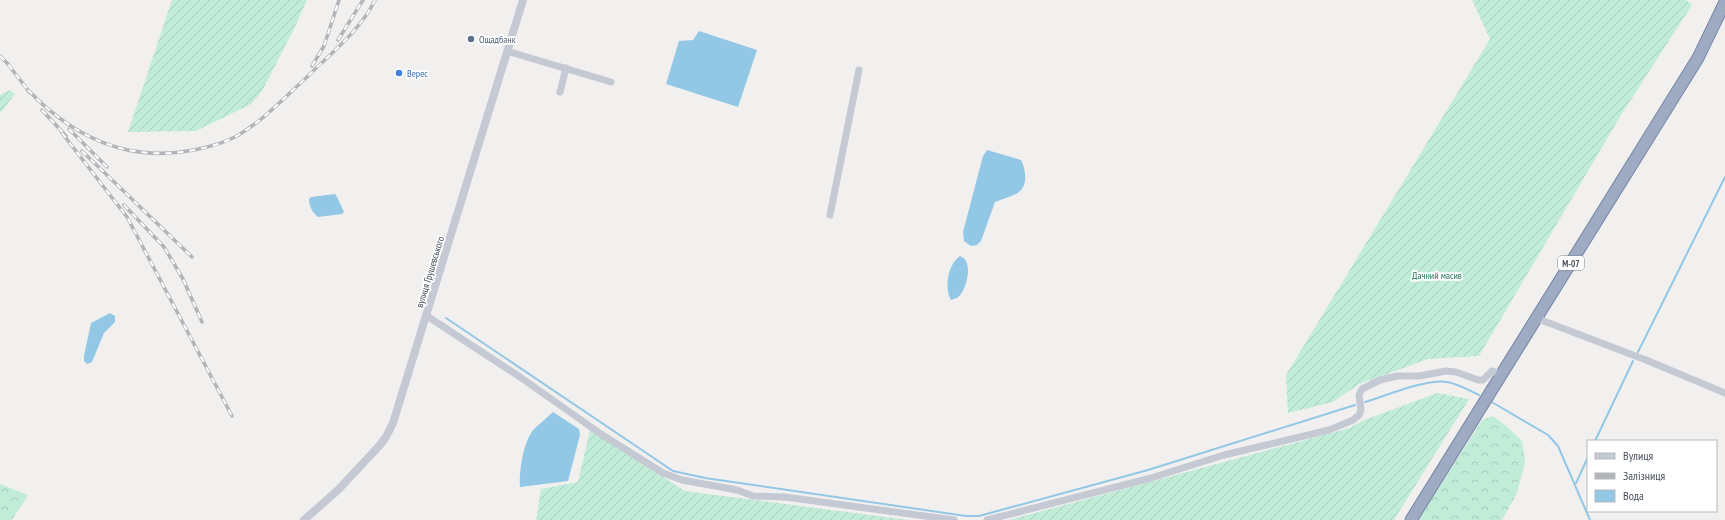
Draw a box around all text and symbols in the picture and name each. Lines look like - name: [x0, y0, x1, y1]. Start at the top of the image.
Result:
- place label: Ощадбанк: [479, 33, 516, 46]
- marker: Ощадбанк: [466, 34, 476, 44]
- place label: Верес: [407, 67, 428, 80]
- marker: Верес: [394, 68, 404, 78]
- street label: вулиця Грушевського: [413, 235, 447, 309]
- road number: М-07: [1558, 256, 1584, 270]
- park label: Дачний масив: [1412, 269, 1462, 282]
- legend: [1587, 440, 1717, 512]
- text: Вулиця: [1623, 448, 1653, 463]
- text: Залізниця: [1623, 468, 1665, 483]
- text: Вода: [1623, 488, 1644, 503]

